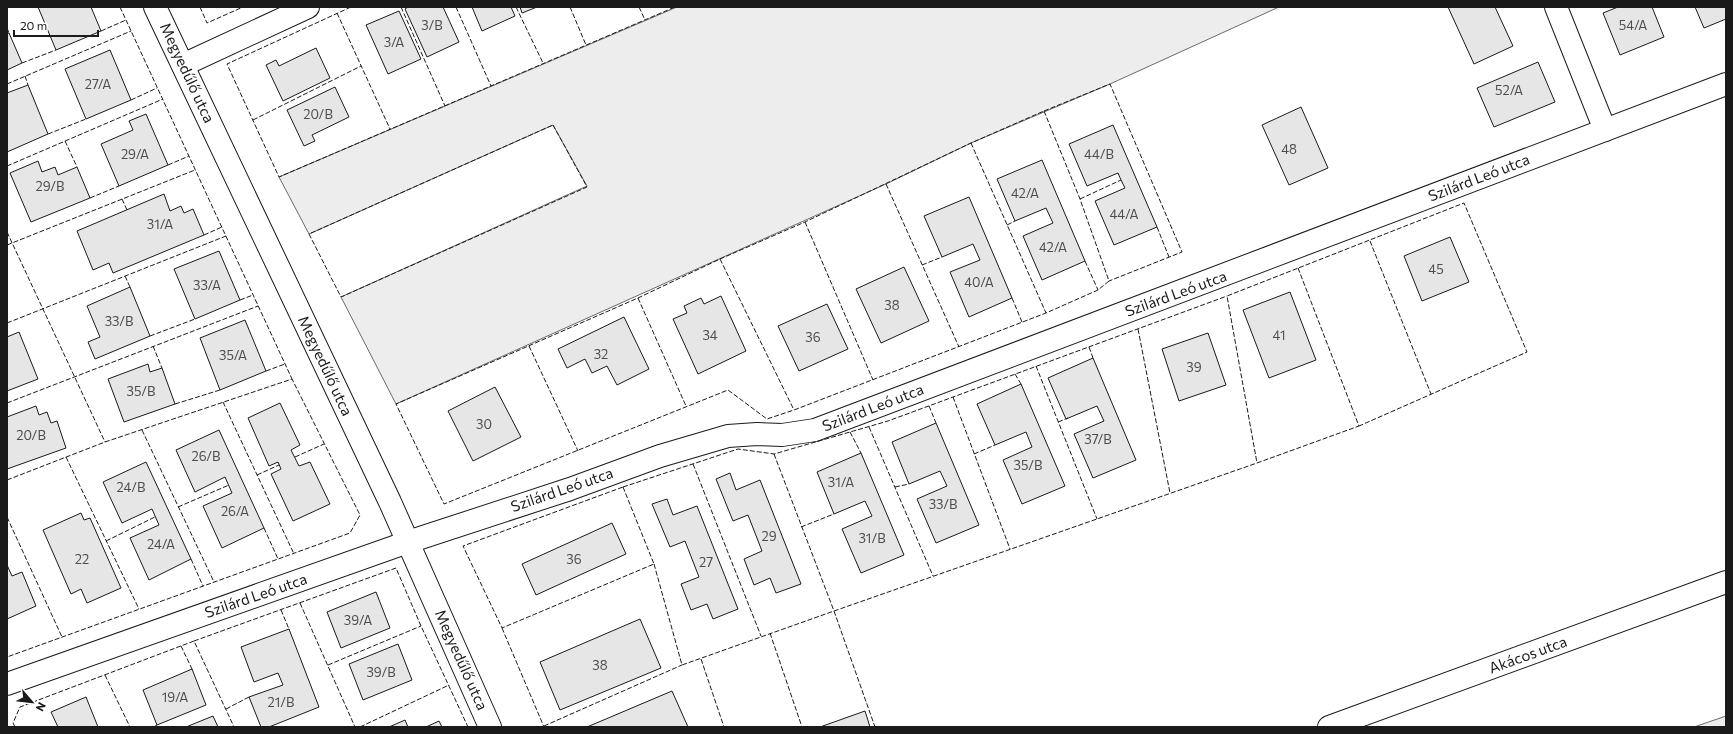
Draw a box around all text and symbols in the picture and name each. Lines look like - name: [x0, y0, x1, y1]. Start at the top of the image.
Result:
- scale bar: [14, 12, 98, 38]
- house number: 3/B: [421, 17, 443, 33]
- house number: 54/A: [1619, 17, 1647, 33]
- text: 20 m: [20, 18, 47, 32]
- street label: Megyedűlő utca: [157, 20, 219, 125]
- house number: 3/A: [384, 34, 404, 50]
- house number: 27/A: [85, 76, 111, 92]
- house number: 52/A: [1495, 82, 1523, 98]
- house number: 20/B: [303, 106, 333, 122]
- house number: 48: [1281, 141, 1297, 157]
- house number: 29/A: [121, 146, 149, 162]
- house number: 44/B: [1084, 146, 1114, 162]
- street label: Szilárd Leó utca: [1425, 149, 1532, 205]
- house number: 29/B: [36, 178, 64, 194]
- house number: 42/A: [1011, 185, 1039, 201]
- house number: 44/A: [1110, 206, 1139, 222]
- house number: 31/A: [147, 216, 173, 232]
- house number: 42/A: [1039, 239, 1067, 255]
- house number: 45: [1428, 261, 1444, 277]
- street label: Szilárd Leó utca: [1122, 266, 1229, 320]
- house number: 40/A: [964, 274, 994, 290]
- house number: 33/A: [193, 277, 221, 293]
- house number: 38: [884, 297, 900, 313]
- house number: 33/B: [105, 313, 133, 329]
- street label: Megyedűlő utca: [295, 313, 357, 418]
- house number: 34: [702, 327, 718, 343]
- house number: 41: [1273, 327, 1285, 343]
- house number: 36: [805, 329, 821, 345]
- house number: 32: [594, 346, 608, 362]
- house number: 35/A: [219, 347, 247, 363]
- house number: 39: [1186, 359, 1202, 375]
- street label: Szilárd Leó utca: [819, 379, 926, 435]
- house number: 35/B: [127, 383, 155, 399]
- house number: 30: [476, 416, 492, 432]
- house number: 20/B: [16, 427, 46, 443]
- house number: 37/B: [1084, 431, 1112, 447]
- house number: 26/B: [192, 448, 220, 464]
- house number: 35/B: [1014, 457, 1042, 473]
- street label: Szilárd Leó utca: [508, 463, 615, 515]
- house number: 31/A: [828, 474, 854, 490]
- house number: 24/B: [117, 479, 145, 495]
- house number: 33/B: [929, 496, 957, 512]
- house number: 26/A: [221, 503, 249, 519]
- house number: 29: [761, 528, 777, 544]
- house number: 31/B: [858, 530, 886, 546]
- house number: 24/A: [147, 536, 175, 552]
- house number: 22: [75, 551, 89, 567]
- house number: 36: [566, 551, 582, 567]
- house number: 27: [699, 554, 713, 570]
- street label: Szilárd Leó utca: [202, 569, 309, 621]
- street label: Megyedűlő utca: [432, 607, 492, 713]
- house number: 39/A: [344, 612, 372, 628]
- street label: Akácos utca: [1486, 632, 1569, 677]
- house number: 38: [592, 657, 608, 673]
- house number: 39/B: [366, 664, 396, 680]
- north arrow: [12, 682, 52, 722]
- house number: 19/A: [162, 689, 188, 705]
- house number: 21/B: [268, 694, 294, 710]
- text: N: [34, 700, 49, 714]

